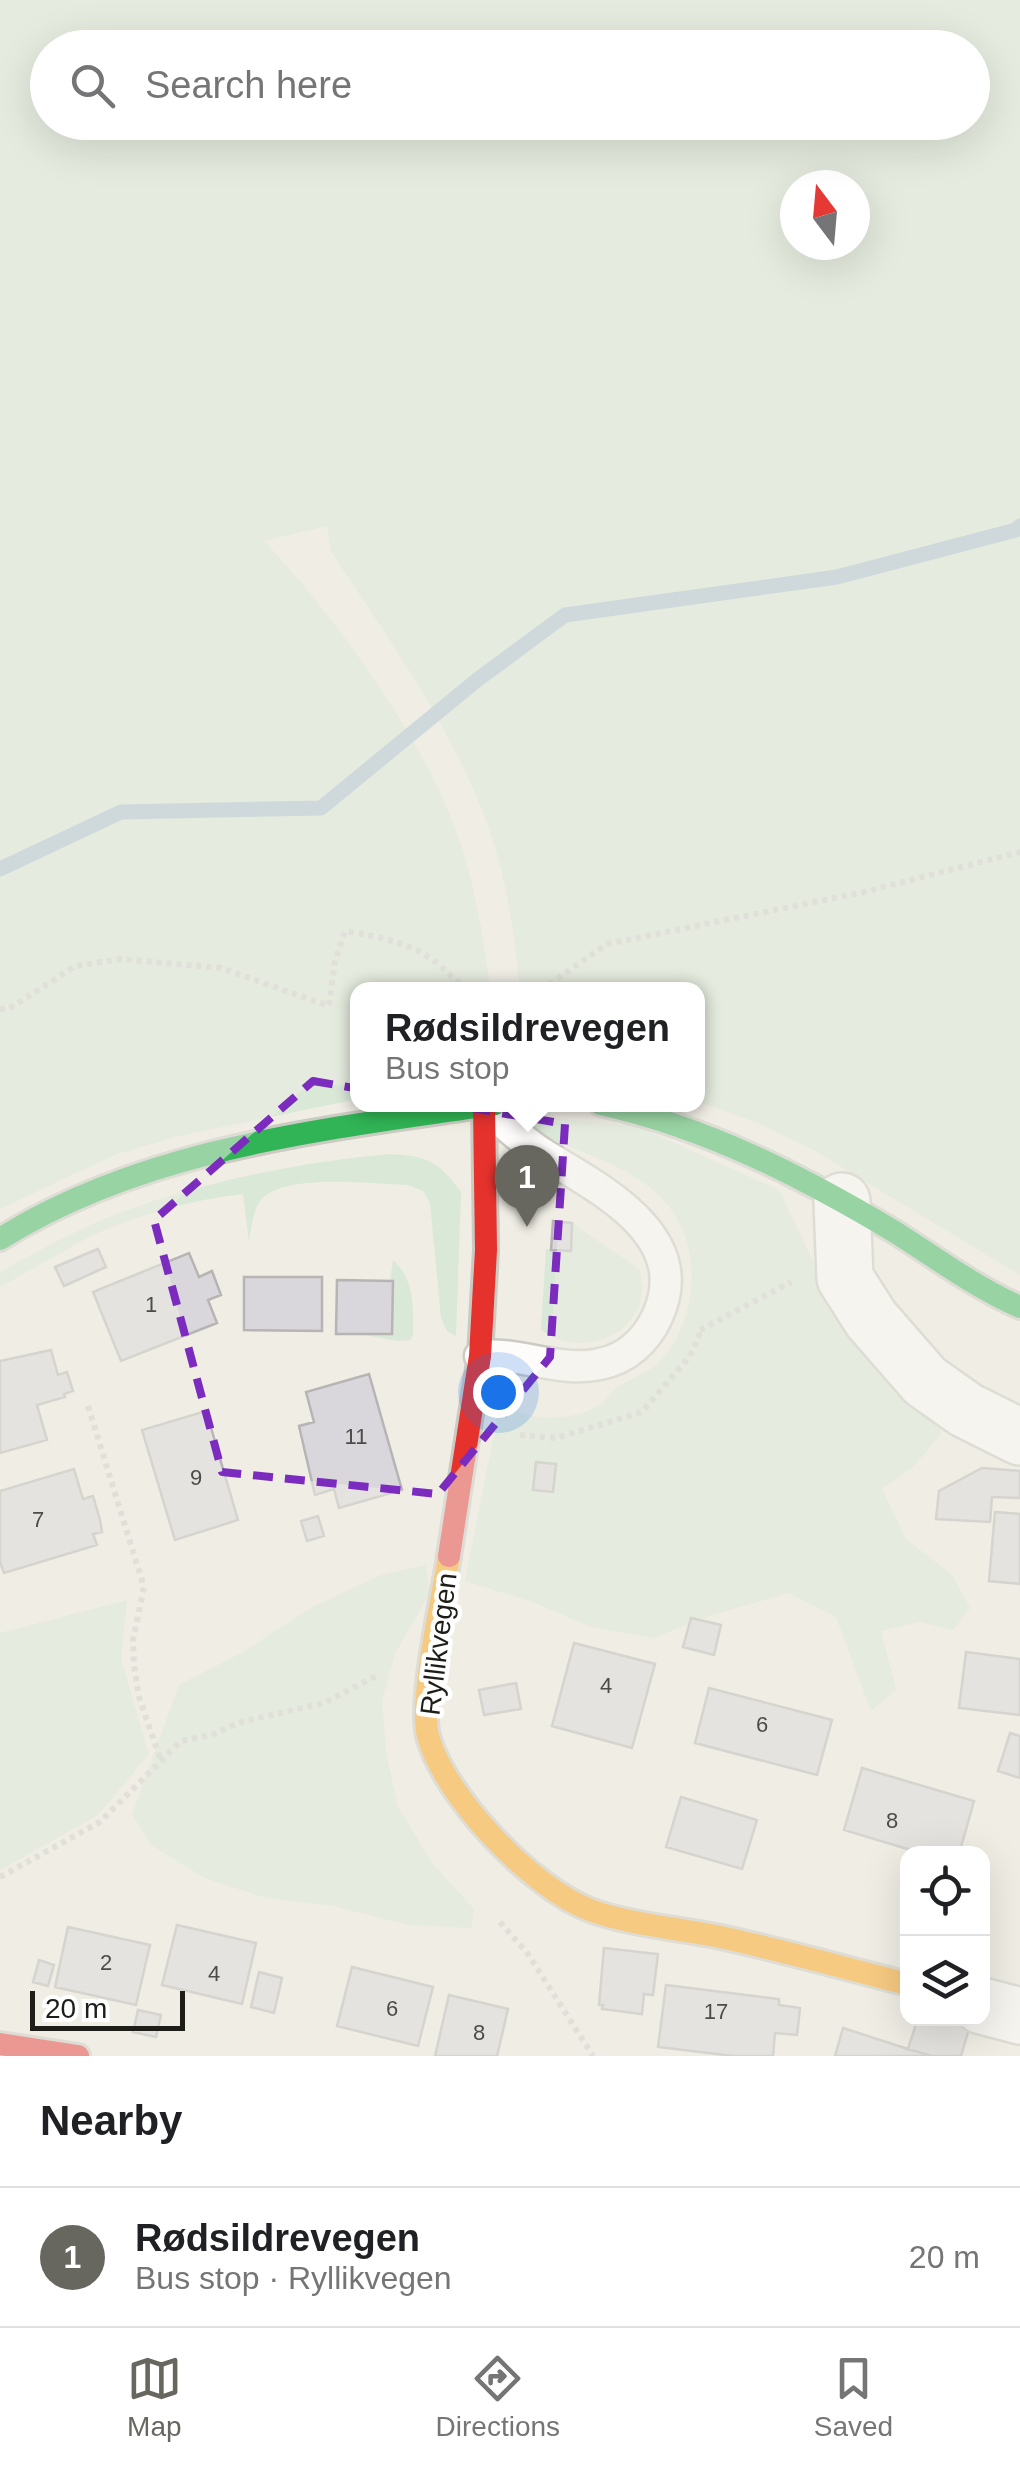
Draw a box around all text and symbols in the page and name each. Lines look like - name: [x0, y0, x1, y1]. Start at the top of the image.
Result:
- search box: [30, 30, 990, 140]
- icon: search: [65, 58, 120, 113]
- text: Search here: [145, 64, 352, 106]
- north arrow: [780, 170, 870, 260]
- popup: [350, 982, 705, 1112]
- text: Rødsildrevegen: [385, 1007, 670, 1049]
- text: Bus stop: [385, 1050, 509, 1086]
- pin: 1: [494, 1144, 560, 1227]
- house number: 1: [145, 1292, 157, 1317]
- your location: [473, 1367, 524, 1418]
- house number: 11: [345, 1424, 367, 1449]
- house number: 9: [190, 1465, 202, 1490]
- house number: 7: [32, 1507, 44, 1532]
- street label: Ryllikvegen: [414, 1571, 463, 1717]
- house number: 4: [600, 1673, 612, 1698]
- house number: 6: [756, 1712, 768, 1737]
- house number: 8: [886, 1808, 898, 1833]
- map controls: [900, 1846, 990, 2026]
- button: locate: [900, 1846, 990, 1936]
- button: layers: [900, 1936, 990, 2026]
- house number: 2: [100, 1950, 112, 1975]
- house number: 4: [208, 1961, 220, 1986]
- scale bar: [30, 1986, 185, 2030]
- text: 20 m: [45, 1993, 107, 2024]
- house number: 6: [386, 1996, 398, 2021]
- house number: 17: [704, 1999, 728, 2024]
- house number: 8: [473, 2020, 485, 2045]
- text: Nearby: [40, 2097, 182, 2144]
- text: Rødsildrevegen: [135, 2217, 420, 2259]
- text: 1: [64, 2239, 81, 2275]
- text: 20 m: [909, 2239, 980, 2275]
- text: Bus stop · Ryllikvegen: [135, 2260, 452, 2296]
- tab: Map: [127, 2351, 182, 2443]
- tab: Directions: [436, 2351, 560, 2443]
- tab: Saved: [814, 2351, 893, 2443]

